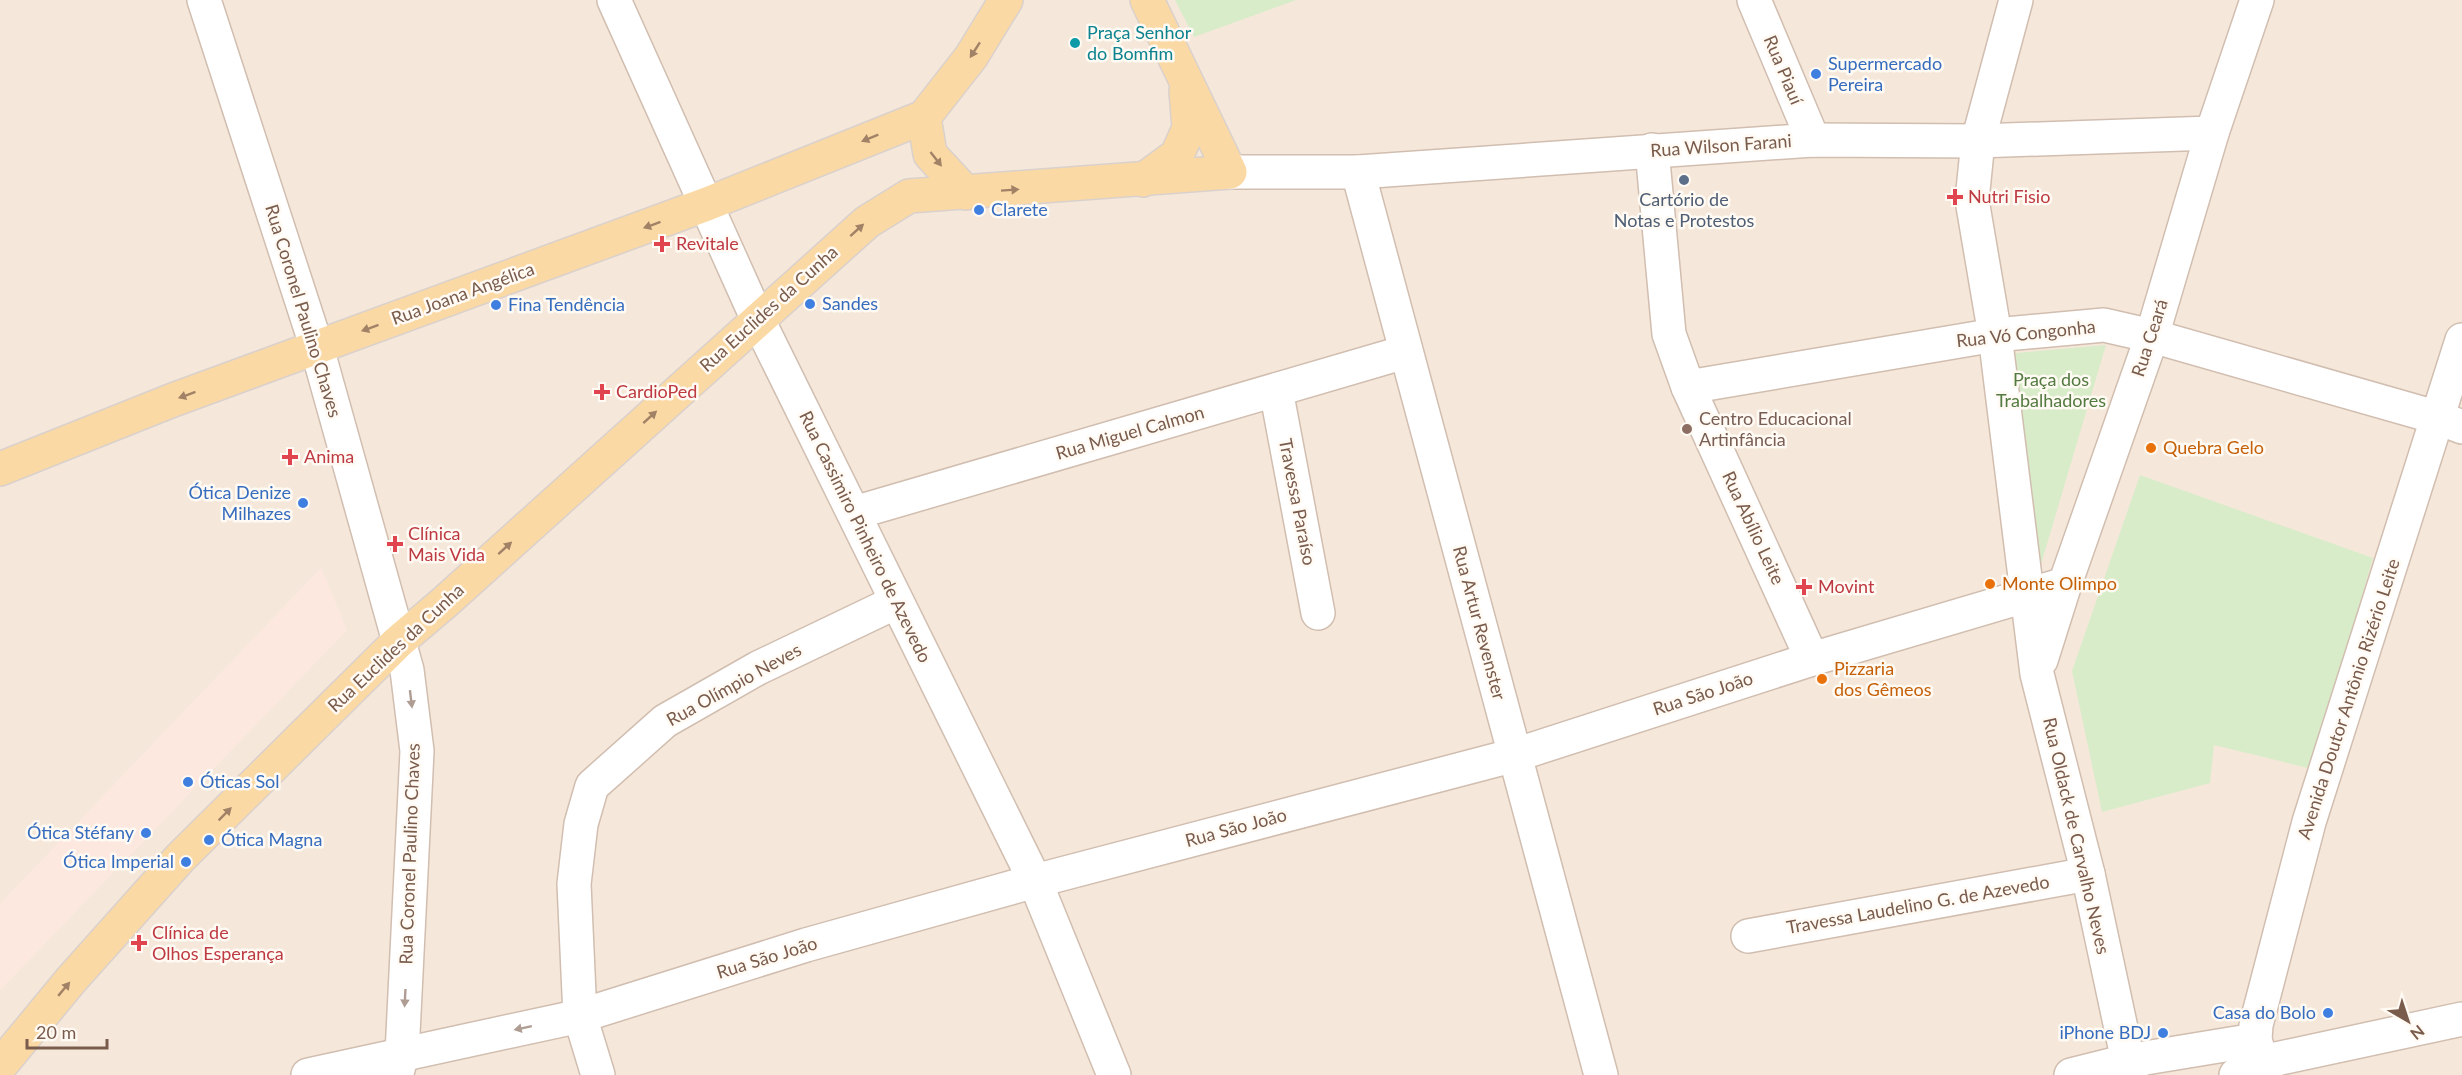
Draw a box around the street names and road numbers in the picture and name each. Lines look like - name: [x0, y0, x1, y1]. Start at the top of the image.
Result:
- street label: Rua Piauí: [1760, 32, 1809, 108]
- street label: Rua Wilson Farani: [1650, 129, 1792, 161]
- street label: Rua Coronel Paulino Chaves: [261, 202, 347, 420]
- street label: Rua Euclides da Cunha: [695, 240, 842, 376]
- street label: Rua Joana Angélica: [388, 257, 537, 329]
- street label: Rua Ceará: [2126, 296, 2172, 379]
- street label: Rua Vó Congonha: [1955, 315, 2097, 351]
- street label: Rua Miguel Calmon: [1053, 400, 1207, 464]
- street label: Rua Cassimiro Pinheiro de Azevedo: [795, 407, 937, 666]
- street label: Travessa Paraíso: [1275, 437, 1321, 567]
- street label: Rua Abílio Leite: [1718, 467, 1790, 588]
- street label: Rua Artur Revenster: [1449, 543, 1511, 703]
- street label: Avenida Doutor Antônio Rizério Leite: [2292, 556, 2404, 842]
- street label: Rua Euclides da Cunha: [323, 578, 468, 716]
- street label: Rua Olímpio Neves: [662, 638, 805, 730]
- street label: Rua São João: [1650, 667, 1756, 720]
- street label: Rua Oldack de Carvalho Neves: [2039, 715, 2115, 956]
- street label: Rua Coronel Paulino Chaves: [394, 743, 424, 965]
- street label: Rua São João: [1183, 803, 1289, 851]
- street label: Travessa Laudelino G. de Azevedo: [1785, 870, 2051, 938]
- street label: Rua São João: [714, 931, 820, 983]

